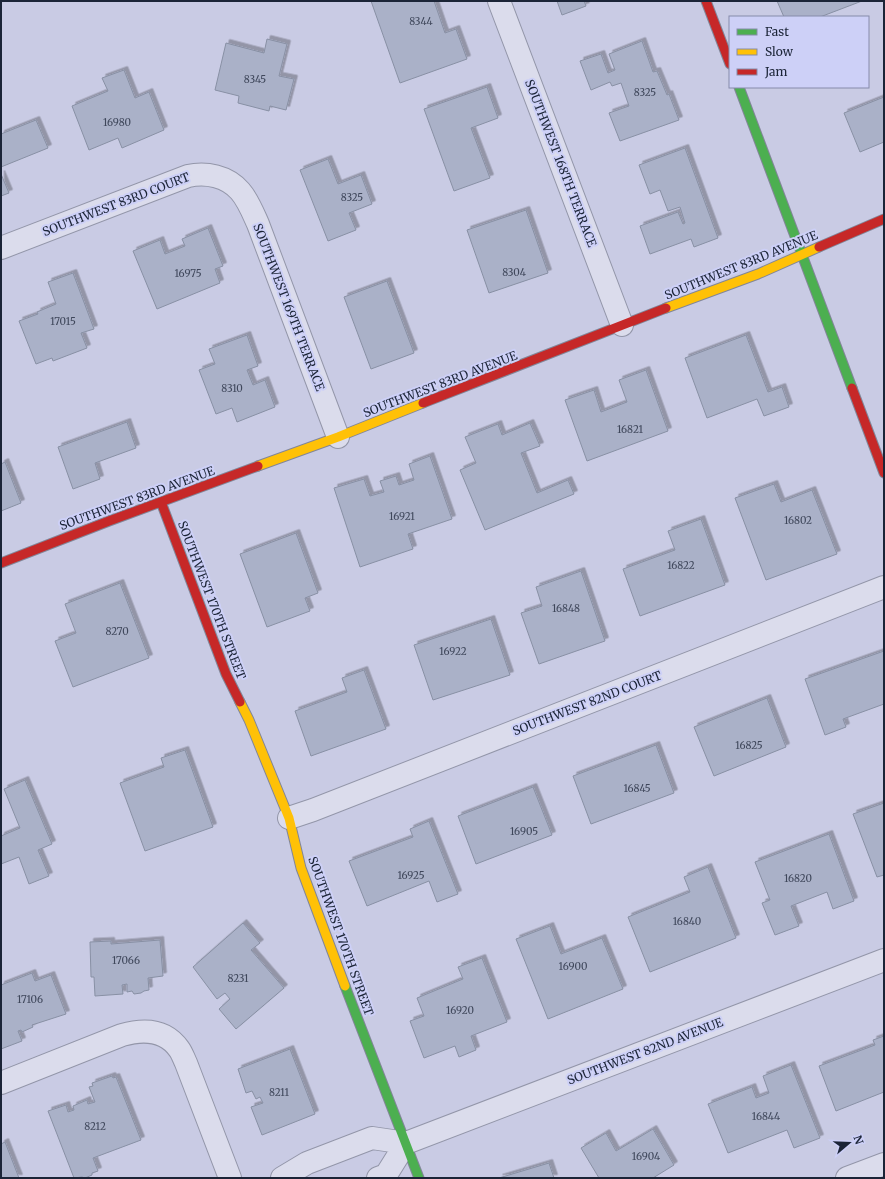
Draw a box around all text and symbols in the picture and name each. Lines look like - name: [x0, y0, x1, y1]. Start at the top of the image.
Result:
- house number: 8344: [409, 15, 433, 28]
- legend: [729, 16, 869, 88]
- text: Fast: [765, 24, 789, 39]
- text: Slow: [765, 44, 794, 59]
- text: Jam: [764, 64, 788, 79]
- house number: 8345: [244, 73, 266, 86]
- street label: SOUTHWEST 168TH TERRACE: [522, 77, 600, 249]
- house number: 8325: [634, 86, 656, 99]
- house number: 16980: [103, 116, 131, 129]
- street label: SOUTHWEST 83RD COURT: [40, 169, 192, 239]
- house number: 8325: [341, 191, 363, 204]
- street label: SOUTHWEST 169TH TERRACE: [250, 221, 328, 393]
- street label: SOUTHWEST 83RD AVENUE: [662, 227, 820, 303]
- house number: 8304: [502, 266, 526, 279]
- house number: 16975: [174, 267, 202, 280]
- house number: 17015: [50, 315, 76, 328]
- street label: SOUTHWEST 83RD AVENUE: [361, 348, 520, 420]
- house number: 8310: [221, 382, 243, 395]
- house number: 16821: [617, 423, 643, 436]
- street label: SOUTHWEST 83RD AVENUE: [57, 463, 217, 533]
- house number: 16921: [389, 510, 415, 523]
- house number: 16802: [784, 514, 812, 527]
- street label: SOUTHWEST 170TH STREET: [175, 519, 249, 682]
- house number: 16822: [667, 559, 695, 572]
- house number: 16848: [552, 602, 580, 615]
- house number: 8270: [105, 625, 129, 638]
- house number: 16922: [439, 645, 467, 658]
- street label: SOUTHWEST 82ND COURT: [510, 667, 664, 738]
- house number: 16825: [735, 739, 763, 752]
- house number: 16845: [623, 782, 651, 795]
- house number: 16905: [510, 825, 538, 838]
- street label: SOUTHWEST 170TH STREET: [305, 854, 377, 1018]
- house number: 16925: [397, 869, 425, 882]
- house number: 16820: [784, 872, 812, 885]
- house number: 16840: [673, 915, 701, 928]
- house number: 17066: [112, 954, 140, 967]
- house number: 16900: [559, 960, 587, 973]
- house number: 8231: [227, 972, 249, 985]
- house number: 17106: [17, 993, 43, 1006]
- house number: 16920: [446, 1004, 474, 1017]
- street label: SOUTHWEST 82ND AVENUE: [565, 1014, 725, 1088]
- house number: 8211: [269, 1086, 290, 1099]
- house number: 16844: [752, 1110, 780, 1123]
- house number: 8212: [84, 1120, 106, 1133]
- north arrow: [829, 1123, 869, 1163]
- text: N: [850, 1133, 867, 1146]
- house number: 16904: [632, 1150, 660, 1163]

